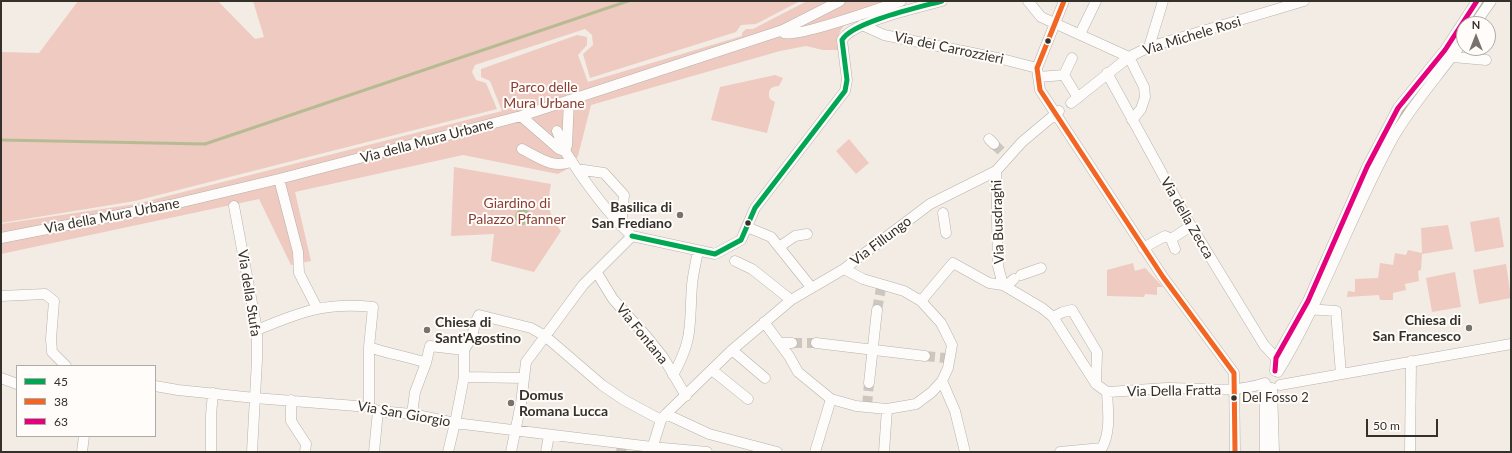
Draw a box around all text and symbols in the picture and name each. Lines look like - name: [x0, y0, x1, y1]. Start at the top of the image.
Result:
- street label: Via Michele Rosi: [1141, 13, 1243, 59]
- north arrow: [1456, 16, 1496, 56]
- text: N: [1472, 18, 1480, 31]
- street label: Via dei Carrozzieri: [893, 28, 1005, 68]
- unlabelled marker: [1043, 36, 1053, 46]
- park label: Parco delle Mura Urbane: [503, 79, 585, 112]
- street label: Via della Mura Urbane: [359, 115, 495, 167]
- street label: Via della Zecca: [1157, 174, 1217, 262]
- street label: Via Busdraghi: [988, 180, 1008, 264]
- street label: Via della Mura Urbane: [43, 195, 181, 237]
- park label: Giardino di Palazzo Pfanner: [468, 195, 566, 228]
- place label: Basilica di San Frediano: [592, 199, 672, 232]
- marker: Basilica di San Frediano: [675, 210, 685, 220]
- street label: Via Fillungo: [847, 213, 915, 269]
- unlabelled marker: [743, 218, 753, 228]
- street label: Via della Stufa: [234, 248, 264, 338]
- street label: Via Fontana: [612, 300, 672, 368]
- place label: Chiesa di San Francesco: [1373, 312, 1461, 344]
- place label: Chiesa di Sant'Agostino: [435, 314, 521, 346]
- marker: Chiesa di San Francesco: [1464, 323, 1474, 333]
- marker: Chiesa di Sant'Agostino: [422, 325, 432, 335]
- legend: [16, 365, 156, 437]
- text: 45: [54, 374, 68, 389]
- street label: Via Della Fratta: [1127, 382, 1221, 400]
- place label: Domus Romana Lucca: [519, 387, 608, 420]
- place label: Del Fosso 2: [1242, 390, 1309, 406]
- marker: Del Fosso 2: [1229, 393, 1239, 403]
- text: 38: [54, 394, 68, 409]
- street label: Via San Giorgio: [356, 398, 452, 430]
- marker: Domus Romana Lucca: [506, 398, 516, 408]
- scale bar: [1368, 411, 1440, 437]
- text: 63: [54, 414, 68, 429]
- text: 50 m: [1373, 418, 1400, 433]

